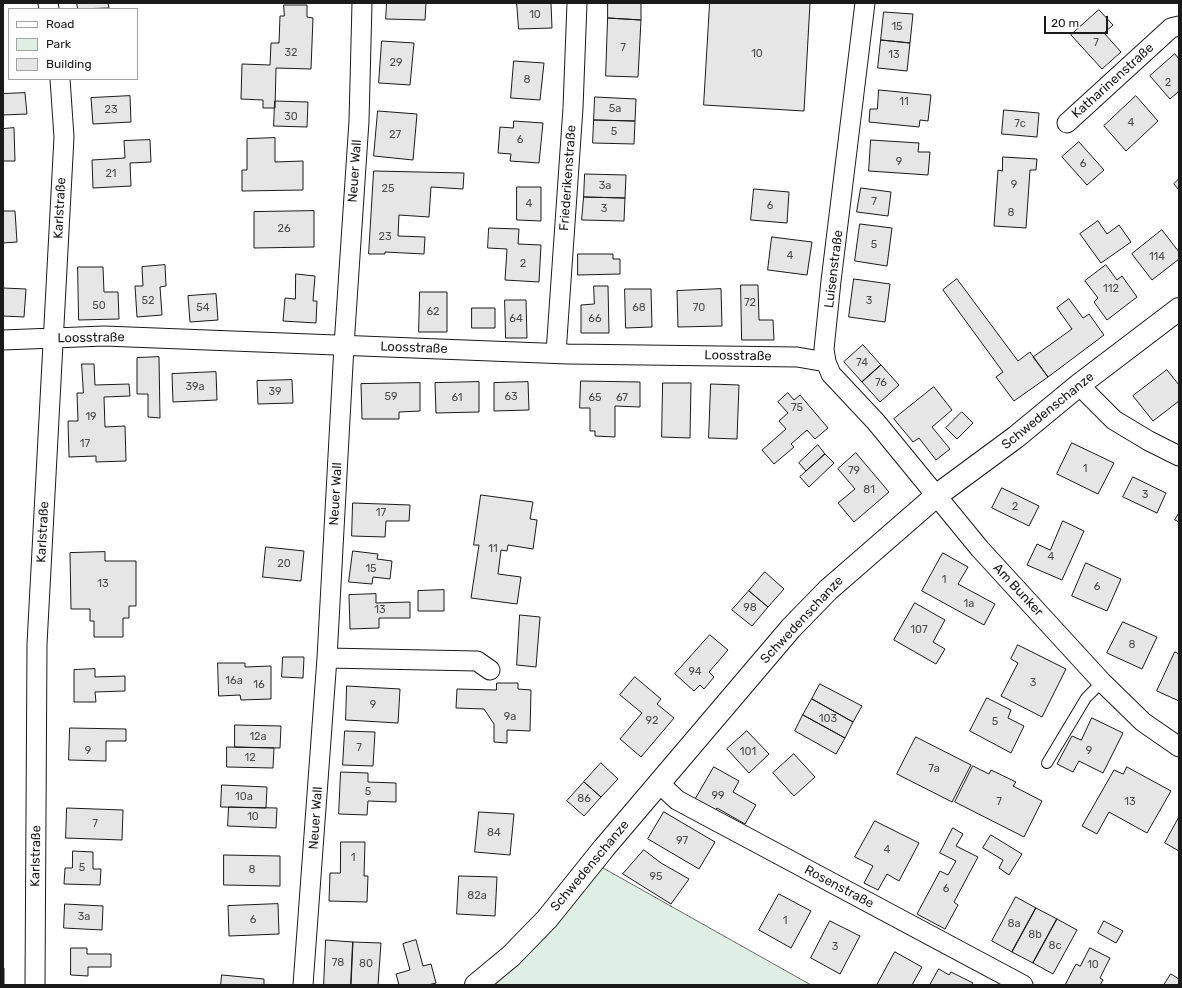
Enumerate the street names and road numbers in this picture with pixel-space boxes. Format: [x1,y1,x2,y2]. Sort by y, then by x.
street label: Katharinenstraße [1069,40,1157,122]
street label: Friederikenstraße [557,125,579,231]
street label: Neuer Wall [345,139,365,203]
street label: Karlstraße [51,177,69,239]
street label: Luisenstraße [821,229,847,309]
street label: Loosstraße [57,330,125,346]
street label: Loosstraße [380,339,448,357]
street label: Loosstraße [704,348,772,364]
street label: Schwedenschanze [999,369,1097,453]
street label: Neuer Wall [327,462,345,526]
street label: Karlstraße [34,501,52,563]
street label: Am Bunker [990,560,1046,620]
street label: Schwedenschanze [757,573,847,667]
street label: Neuer Wall [306,786,326,850]
street label: Schwedenschanze [547,817,633,915]
street label: Karlstraße [28,825,44,887]
street label: Rosenstraße [802,862,876,912]

